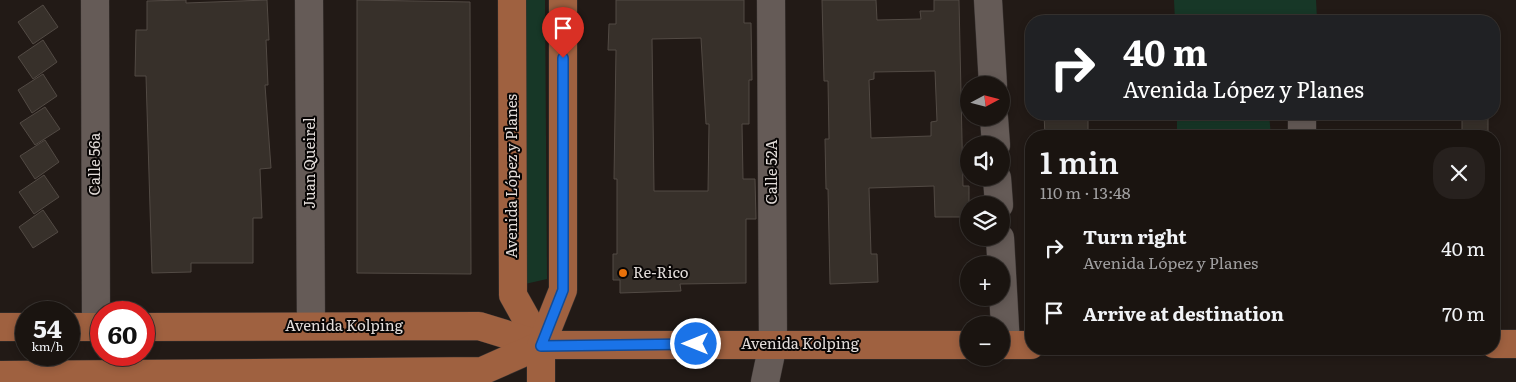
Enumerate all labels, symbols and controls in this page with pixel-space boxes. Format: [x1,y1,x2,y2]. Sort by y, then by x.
pin [542,7,584,58]
icon: arrive [549,14,577,42]
text: 40 m [1123,25,1208,77]
icon: right [1040,35,1105,100]
text: Avenida López y Planes [1123,72,1364,105]
north arrow [960,76,1010,126]
map controls [960,76,1010,366]
street label: Avenida López y Planes [499,94,522,258]
street label: Juan Queirel [297,117,320,209]
street label: Calle 56a [82,132,105,195]
button: sound [960,136,1010,186]
street label: Calle 52A [759,139,782,205]
text: 1 min [1040,139,1119,183]
button: close [1433,147,1485,199]
text: 110 m · 13:48 [1040,180,1131,204]
button: layers [960,196,1010,246]
text: Turn right [1083,222,1187,250]
icon: right [1040,234,1068,262]
text: 40 m [1441,234,1485,262]
text: Avenida López y Planes [1083,250,1258,274]
button: + [960,256,1010,306]
place label: Re-Rico [633,260,689,283]
marker: Re-Rico [617,267,629,279]
icon: arrive [1040,299,1068,327]
text: Arrive at destination [1083,299,1284,327]
text: 70 m [1442,299,1485,327]
speed limit sign: 60 [90,301,155,366]
text: 54 [33,309,62,346]
street label: Avenida Kolping [285,313,404,336]
button: − [960,316,1010,366]
position arrow [669,317,721,369]
street label: Avenida Kolping [741,331,860,354]
text: km/h [32,337,63,355]

